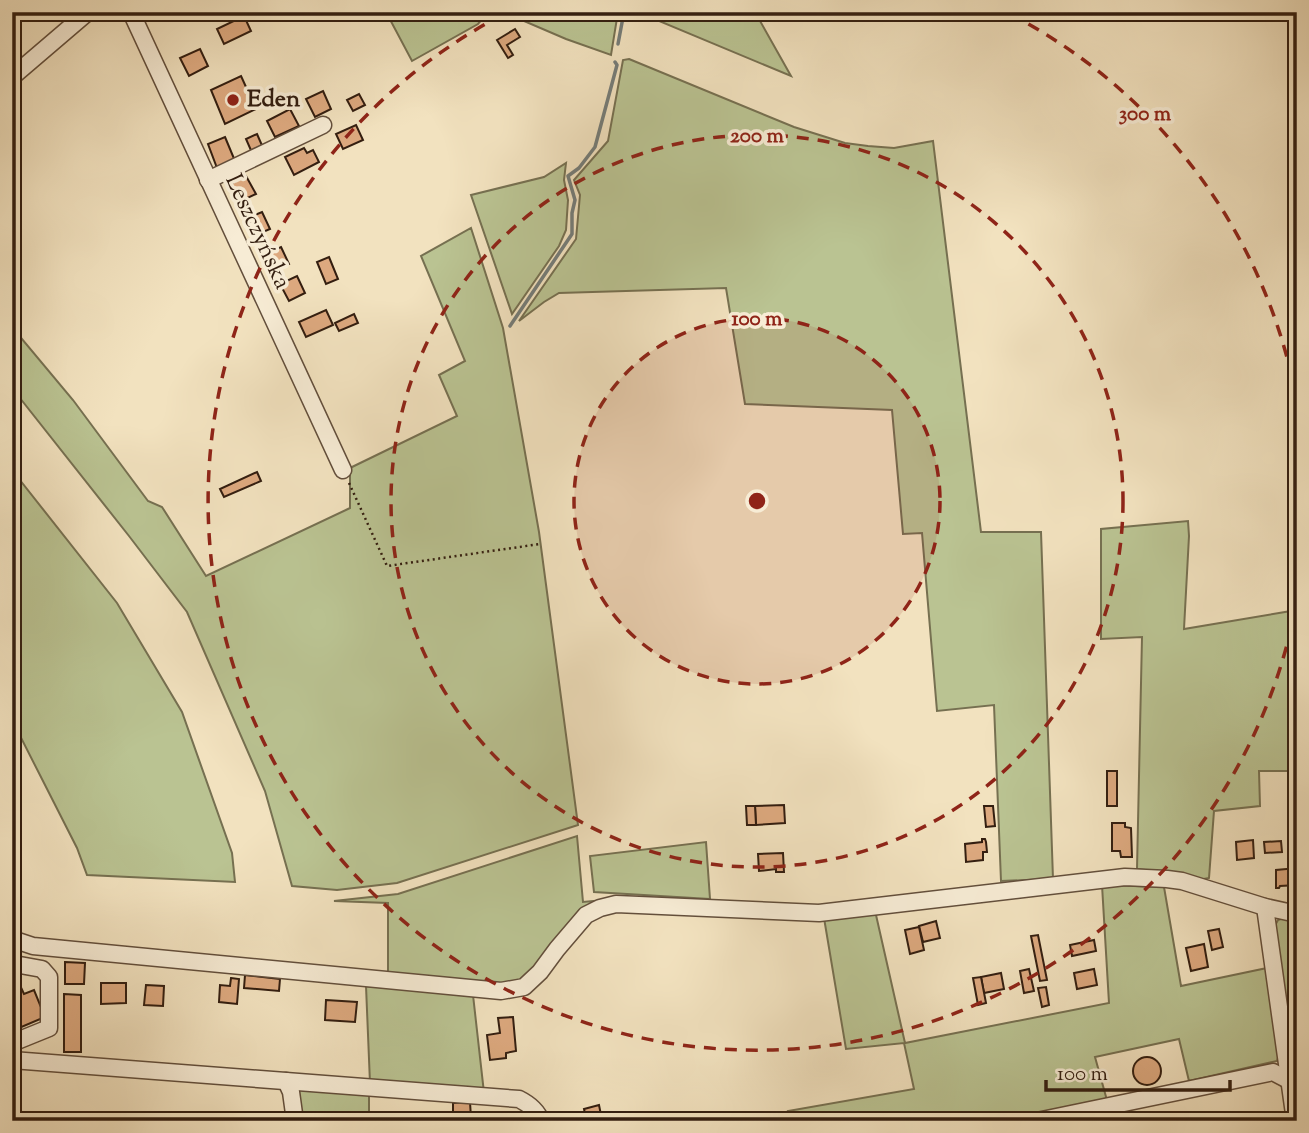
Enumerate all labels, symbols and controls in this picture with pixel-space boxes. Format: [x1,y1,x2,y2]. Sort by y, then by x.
place label: Eden [247,83,301,117]
marker: Eden [225,92,241,108]
text: 300 m [1119,100,1172,130]
text: 200 m [730,122,785,152]
street label: Leszczyńska [215,169,299,295]
text: 100 m [732,305,783,335]
centre of rings [745,489,769,513]
scale bar [1046,1049,1230,1093]
text: 100 m [1057,1060,1108,1090]

